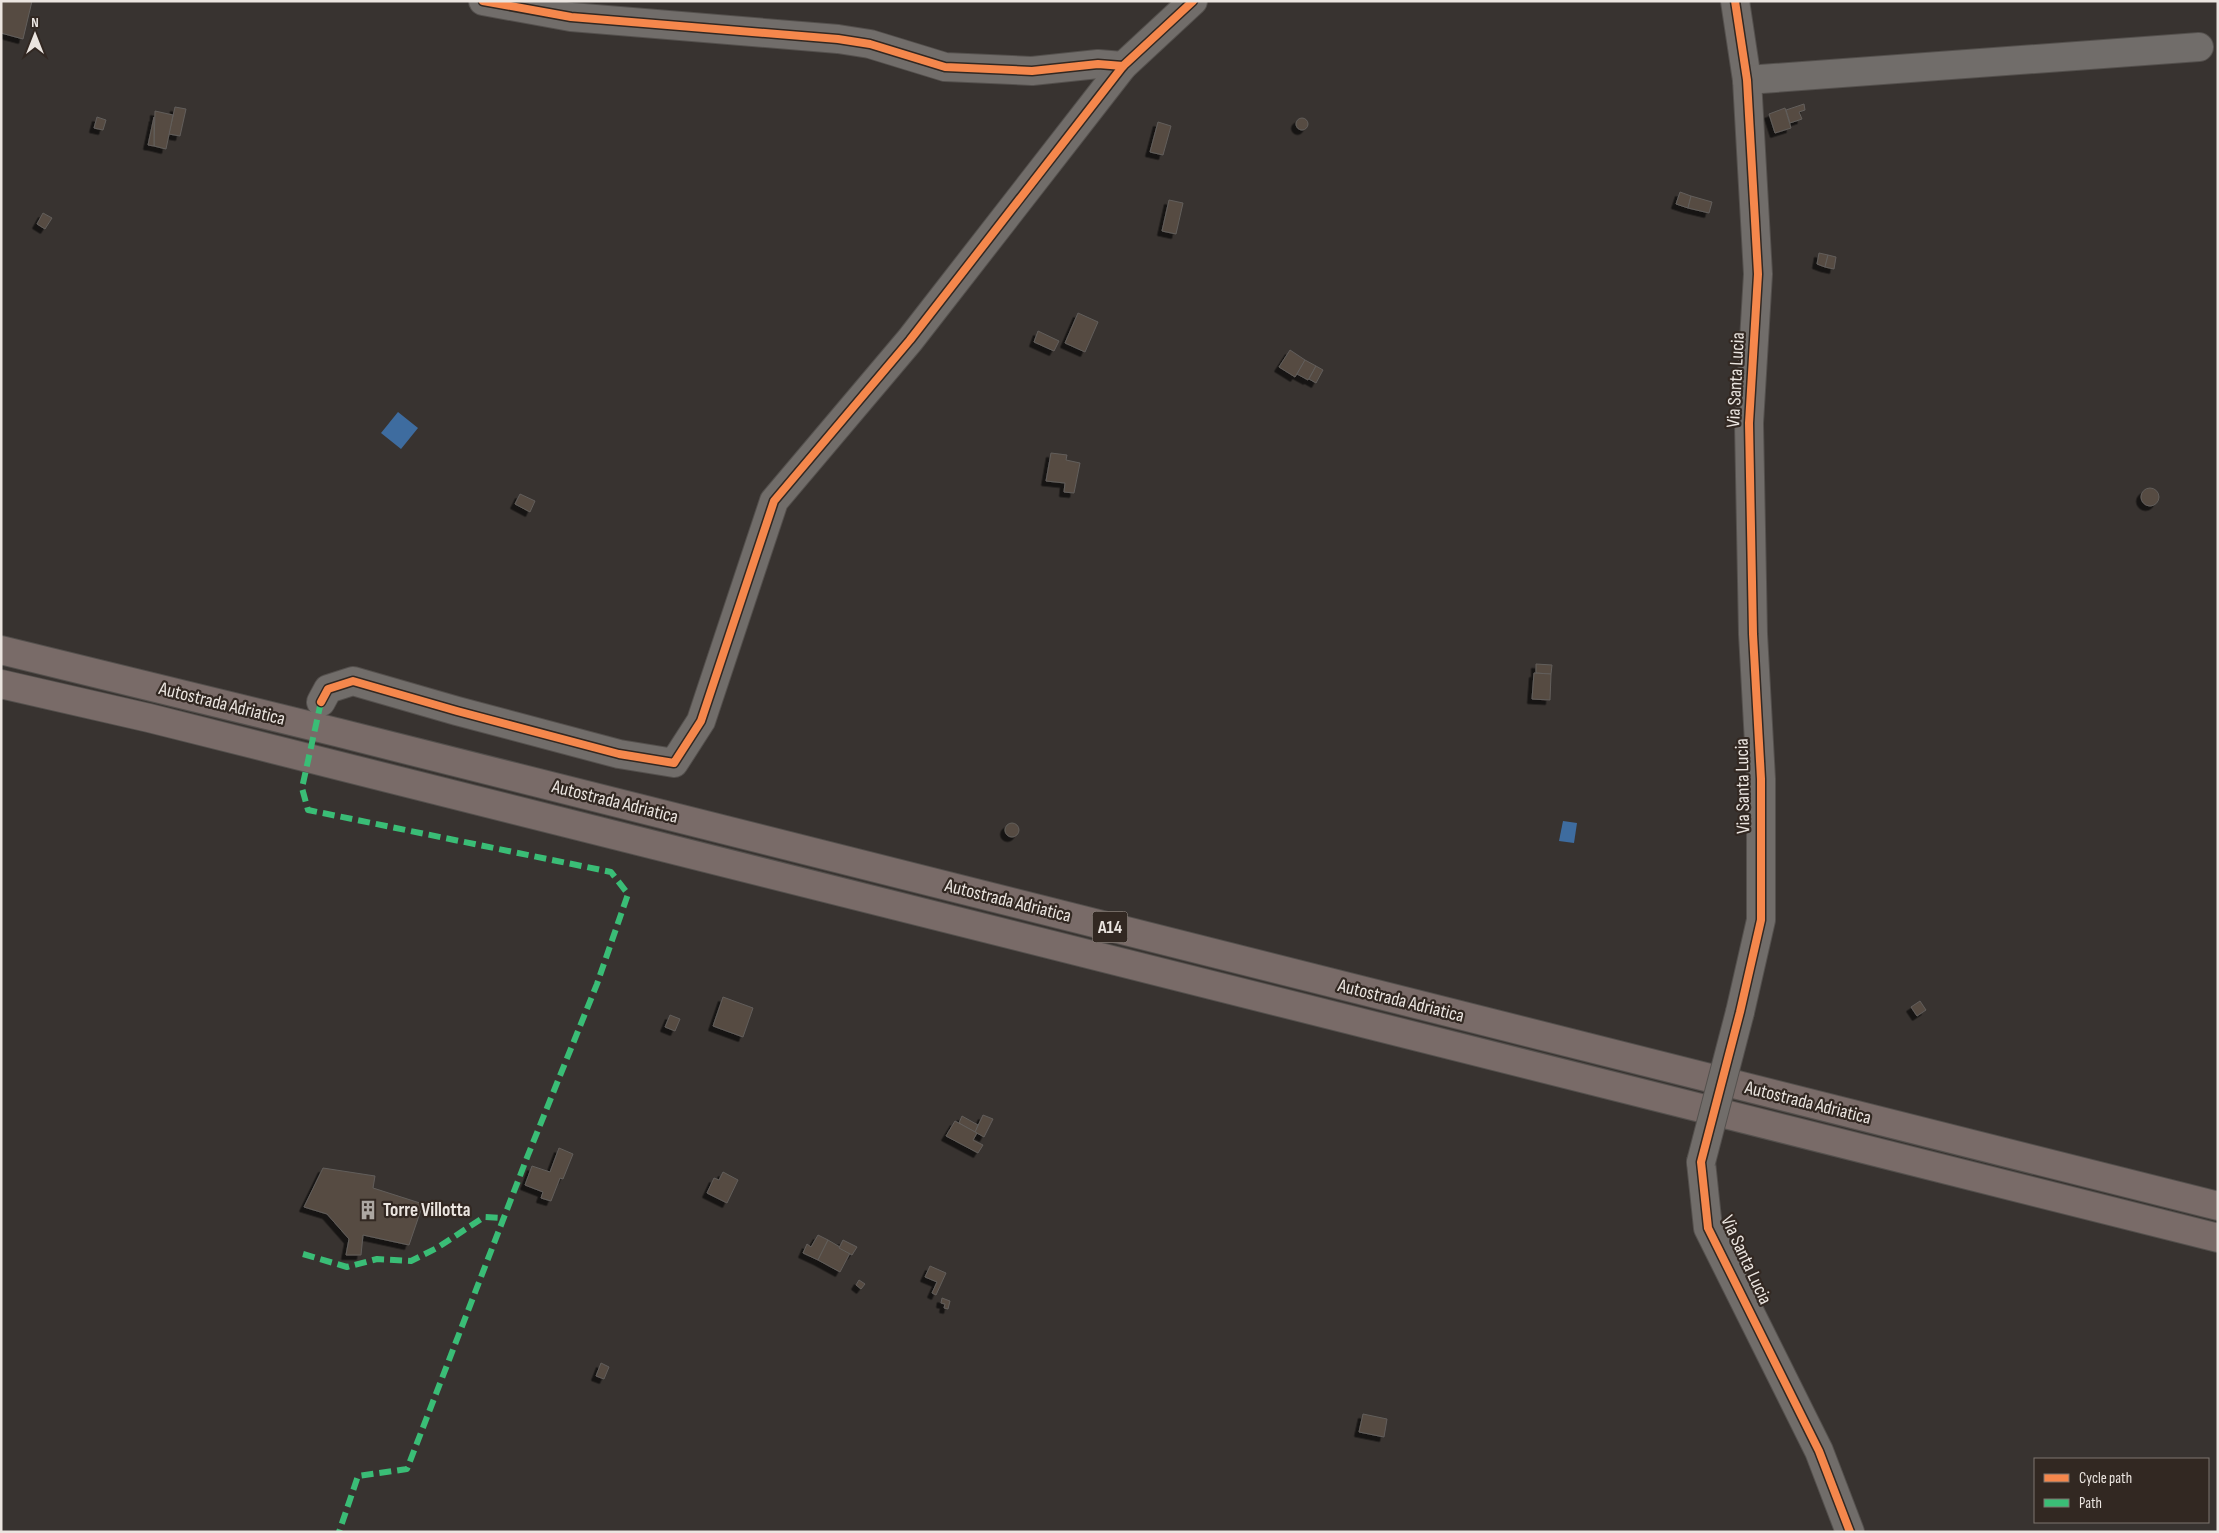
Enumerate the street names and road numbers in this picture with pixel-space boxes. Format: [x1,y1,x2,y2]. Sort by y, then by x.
street label: Via Santa Lucia [1722,332,1750,428]
street label: Autostrada Adriatica [156,677,287,731]
street label: Via Santa Lucia [1731,738,1755,834]
street label: Autostrada Adriatica [549,775,680,829]
street label: Autostrada Adriatica [942,874,1073,928]
road number: A14 [1092,912,1128,942]
street label: Autostrada Adriatica [1335,974,1466,1028]
street label: Autostrada Adriatica [1742,1076,1873,1130]
street label: Via Santa Lucia [1715,1212,1777,1308]

